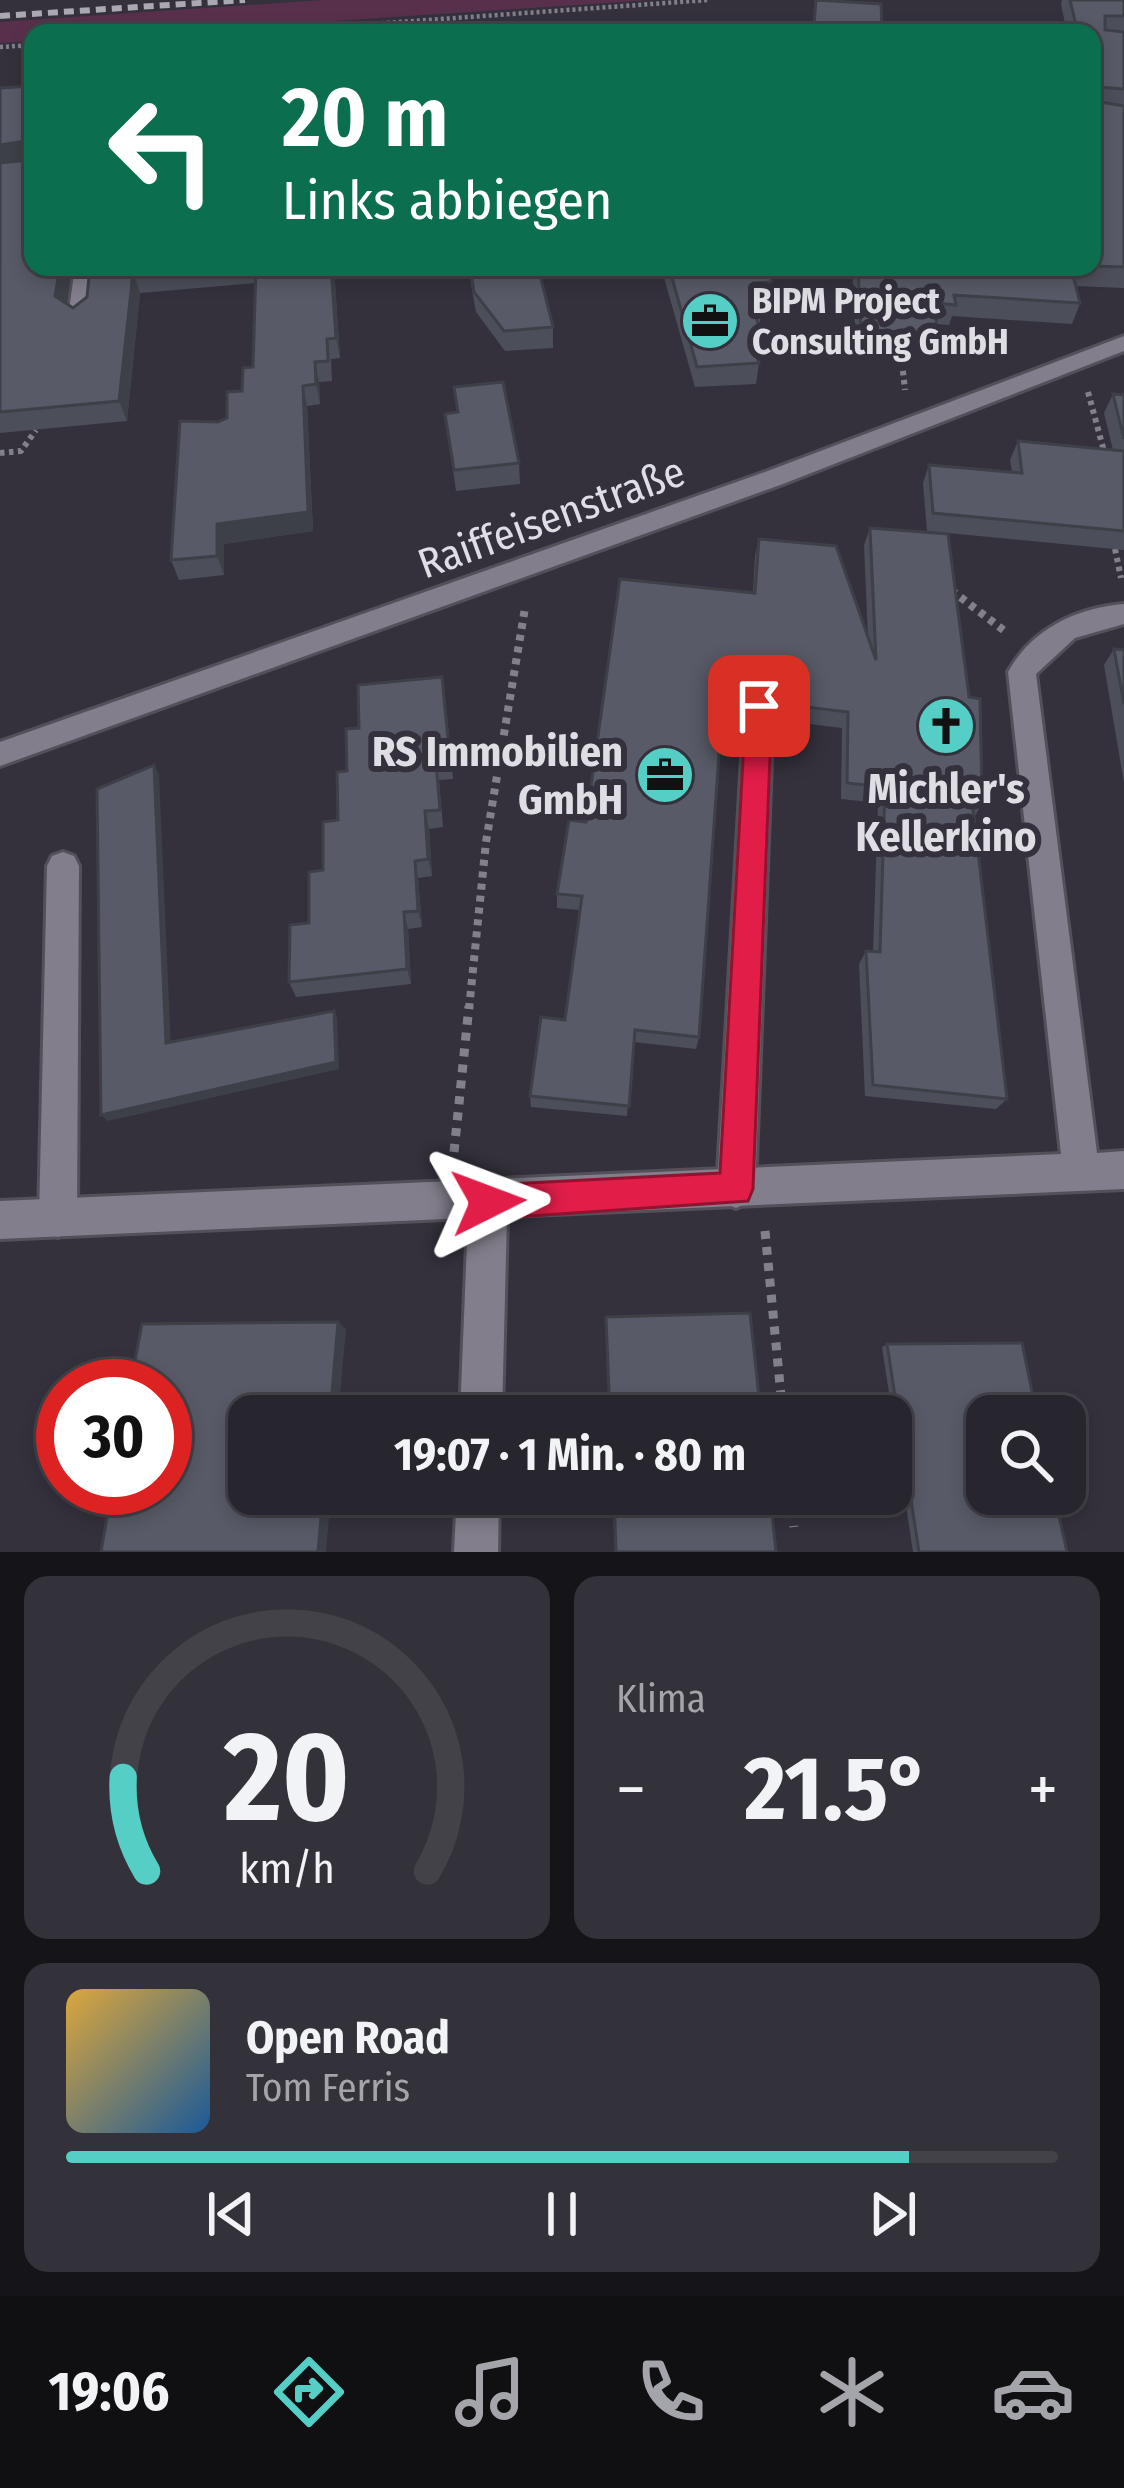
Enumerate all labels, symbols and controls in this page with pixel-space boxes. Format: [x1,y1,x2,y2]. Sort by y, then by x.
text: 20 m [282,67,448,168]
icon: left [84,72,240,228]
text: Links abbiegen [282,169,612,233]
place label: BIPM Project Consulting GmbH [752,279,1009,364]
office icon: BIPM Project Consulting GmbH [679,290,741,352]
street label: Raiffeisenstraße [411,447,691,589]
pin [708,655,810,757]
icon: arrive [726,673,792,739]
church icon: Michler's Kellerkino [915,695,977,757]
place label: RS Immobilien GmbH [372,727,623,825]
office icon: RS Immobilien GmbH [634,744,696,806]
place label: Michler's Kellerkino [855,764,1037,862]
position arrow [425,1139,551,1265]
speed limit sign: 30 [36,1359,192,1515]
map controls [966,1395,1086,1515]
button: search [966,1395,1086,1515]
text: 19:07 · 1 Min. · 80 m [394,1428,746,1482]
text: Klima [616,1676,706,1722]
text: 20 [223,1703,350,1853]
text: 21.5° [744,1735,929,1843]
text: − [616,1750,646,1829]
text: + [1028,1750,1058,1829]
text: km/h [239,1842,335,1893]
text: Open Road [246,2011,450,2065]
text: Tom Ferris [246,2065,410,2111]
icon: previous [198,2181,264,2247]
icon: pause [529,2181,595,2247]
icon: next [860,2181,926,2247]
icon: directions [267,2350,351,2434]
icon: music [448,2350,532,2434]
icon: phone [629,2350,713,2434]
icon: climate [810,2350,894,2434]
icon: car [991,2350,1075,2434]
text: 19:06 [49,2360,169,2424]

